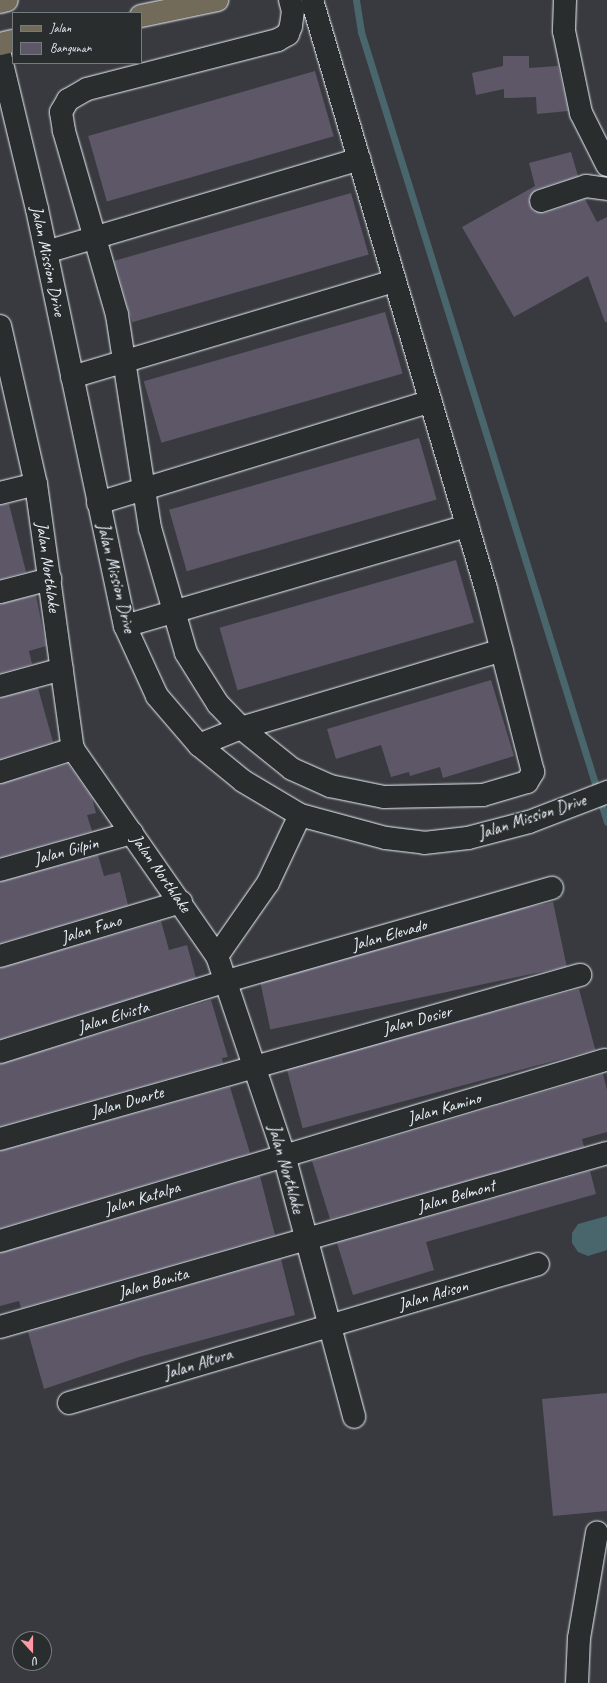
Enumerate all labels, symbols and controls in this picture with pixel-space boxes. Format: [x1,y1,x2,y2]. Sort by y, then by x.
legend [12,12,142,64]
text: Jalan [50,20,71,36]
text: Bangunan [50,40,91,56]
street label: Jalan Mission Drive [26,204,70,318]
street label: Jalan Northlake [32,521,64,613]
street label: Jalan Mission Drive [92,521,140,635]
street label: Jalan Mission Drive [475,790,589,844]
street label: Jalan Northlake [127,830,195,916]
street label: Jalan Gilpin [32,833,100,869]
street label: Jalan Fano [58,910,124,948]
street label: Jalan Elevado [349,915,429,955]
street label: Jalan Elvista [75,997,151,1037]
street label: Jalan Dosier [380,1001,454,1039]
street label: Jalan Duarte [89,1082,165,1122]
street label: Jalan Kamino [405,1088,483,1128]
street label: Jalan Northlake [264,1122,308,1216]
street label: Jalan Belmont [414,1175,498,1217]
street label: Jalan Katalpa [102,1177,182,1219]
street label: Jalan Bonita [115,1263,191,1303]
street label: Jalan Adison [396,1275,470,1315]
street label: Jalan Altura [161,1344,235,1384]
north arrow [12,1631,52,1671]
text: U [31,1654,41,1669]

